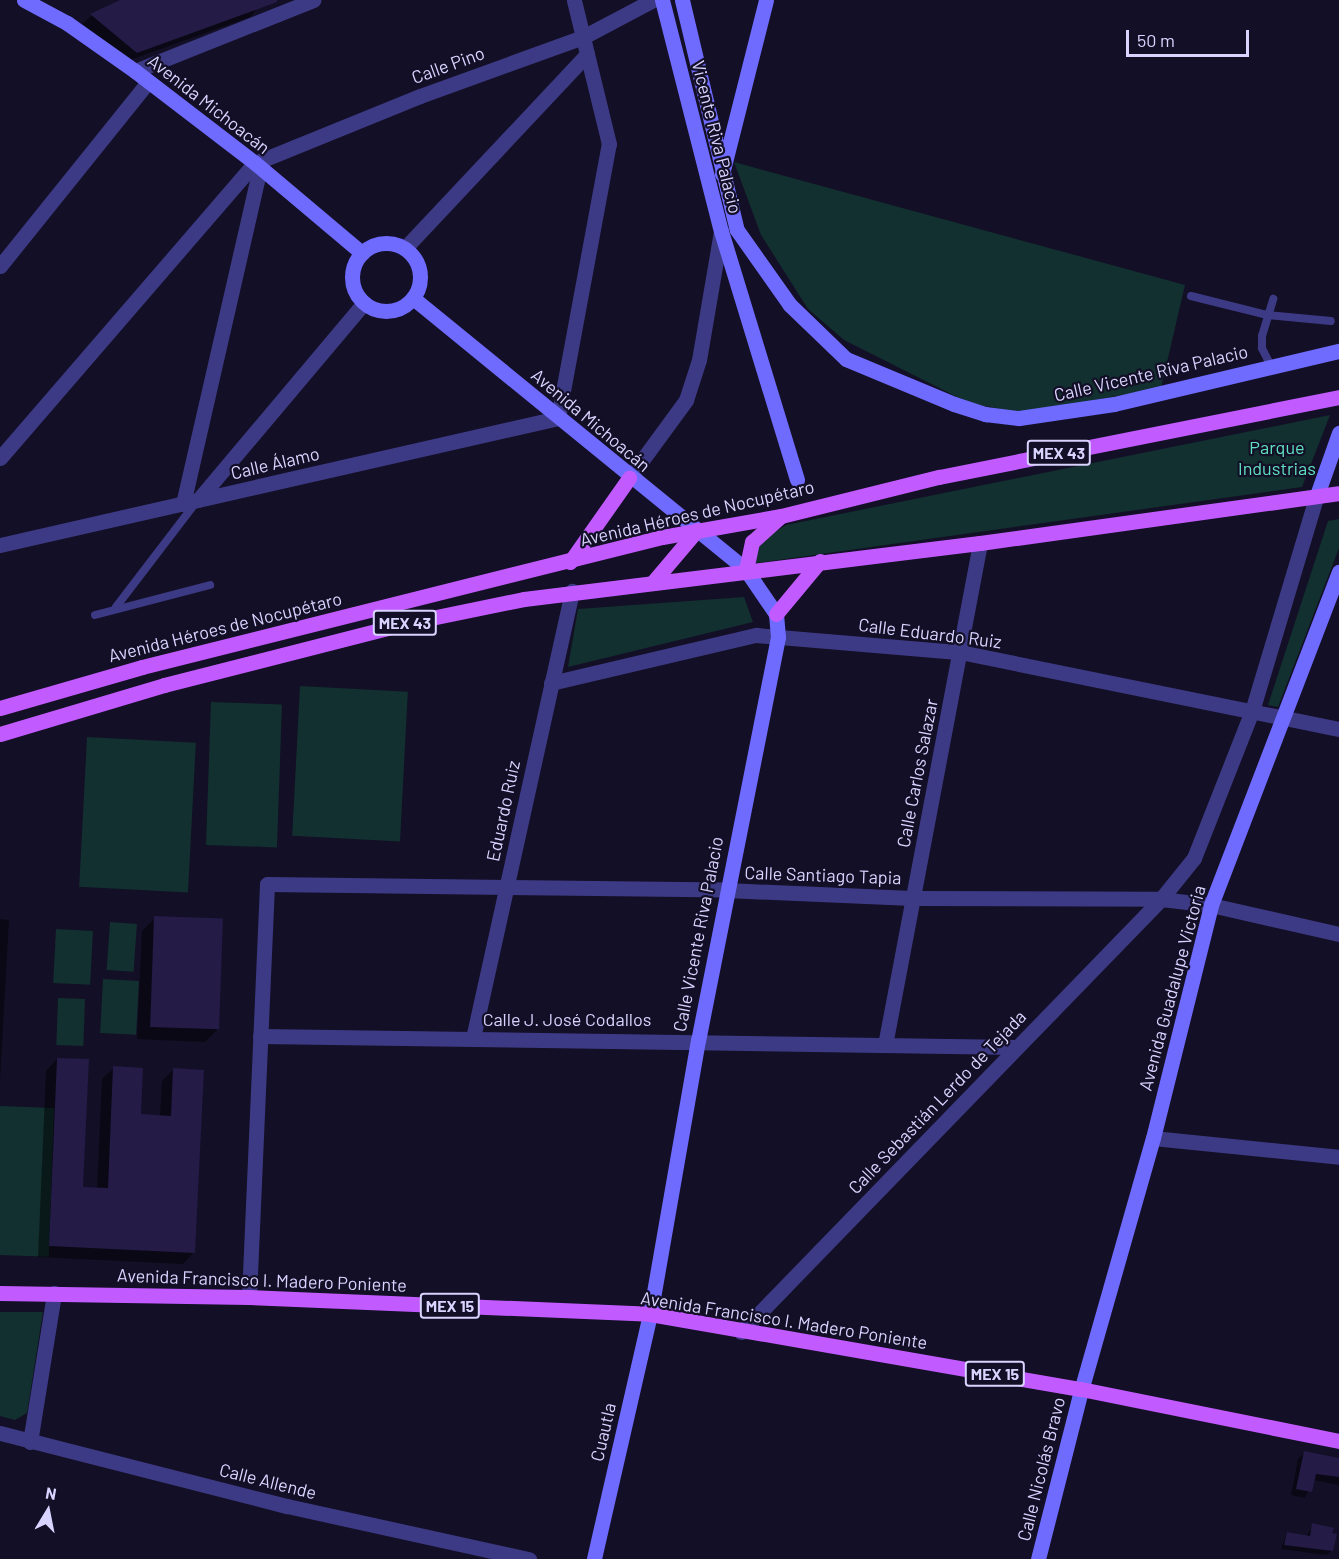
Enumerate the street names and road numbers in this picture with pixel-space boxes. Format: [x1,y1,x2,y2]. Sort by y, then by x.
street label: Calle Pino [409,42,487,88]
street label: Avenida Michoacán [144,50,274,158]
street label: Vicente Riva Palacio [688,58,746,216]
street label: Calle Vicente Riva Palacio [1052,340,1250,406]
street label: Avenida Michoacán [527,364,655,476]
road number: MEX 43 [1026,440,1092,466]
street label: Calle Álamo [229,442,321,484]
street label: Avenida Héroes de Nocupétaro [578,476,816,550]
street label: Avenida Héroes de Nocupétaro [106,588,344,666]
road number: MEX 43 [372,610,438,636]
street label: Calle Eduardo Ruiz [857,614,1003,652]
street label: Calle Carlos Salazar [892,697,942,849]
street label: Eduardo Ruiz [482,759,524,863]
street label: Calle Vicente Riva Palacio [668,835,728,1033]
street label: Calle Santiago Tapia [744,861,902,889]
street label: Avenida Guadalupe Victoria [1134,883,1210,1093]
street label: Calle Sebastián Lerdo de Tejada [844,1006,1030,1198]
street label: Calle J. José Codallos [483,1008,651,1030]
street label: Avenida Francisco I. Madero Poniente [117,1264,407,1296]
street label: Avenida Francisco I. Madero Poniente [639,1287,929,1353]
road number: MEX 15 [418,1293,482,1319]
road number: MEX 15 [964,1361,1026,1387]
street label: Calle Nicolás Bravo [1013,1395,1069,1543]
street label: Cuautla [586,1401,620,1463]
street label: Calle Allende [217,1459,319,1503]

